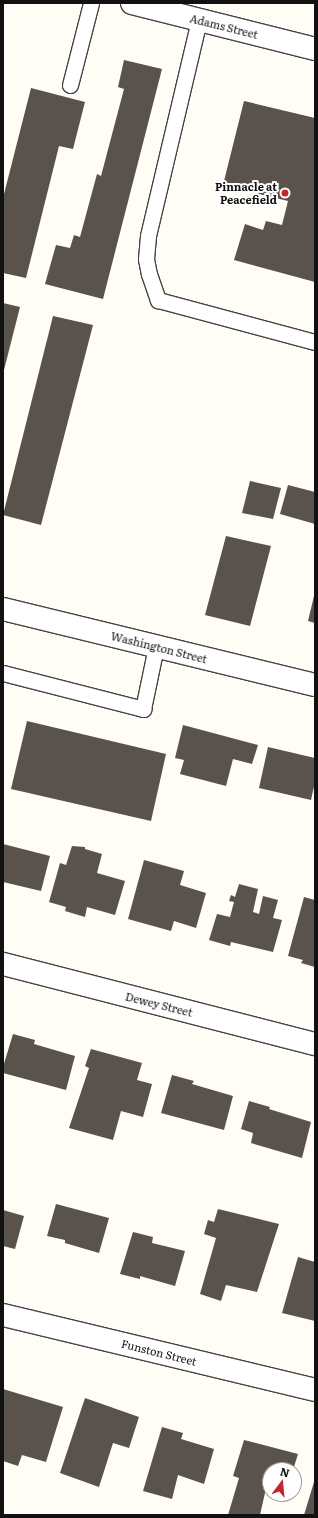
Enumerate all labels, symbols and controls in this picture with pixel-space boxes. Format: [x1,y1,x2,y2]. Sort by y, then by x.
street label: Adams Street [189,11,259,41]
place label: Pinnacle at Peacefield [215,180,277,206]
marker: Pinnacle at Peacefield [280,188,290,198]
street label: Washington Street [110,629,208,665]
street label: Dewey Street [124,989,194,1019]
street label: Funston Street [120,1336,198,1368]
north arrow [262,1462,302,1502]
text: N [278,1462,292,1480]

